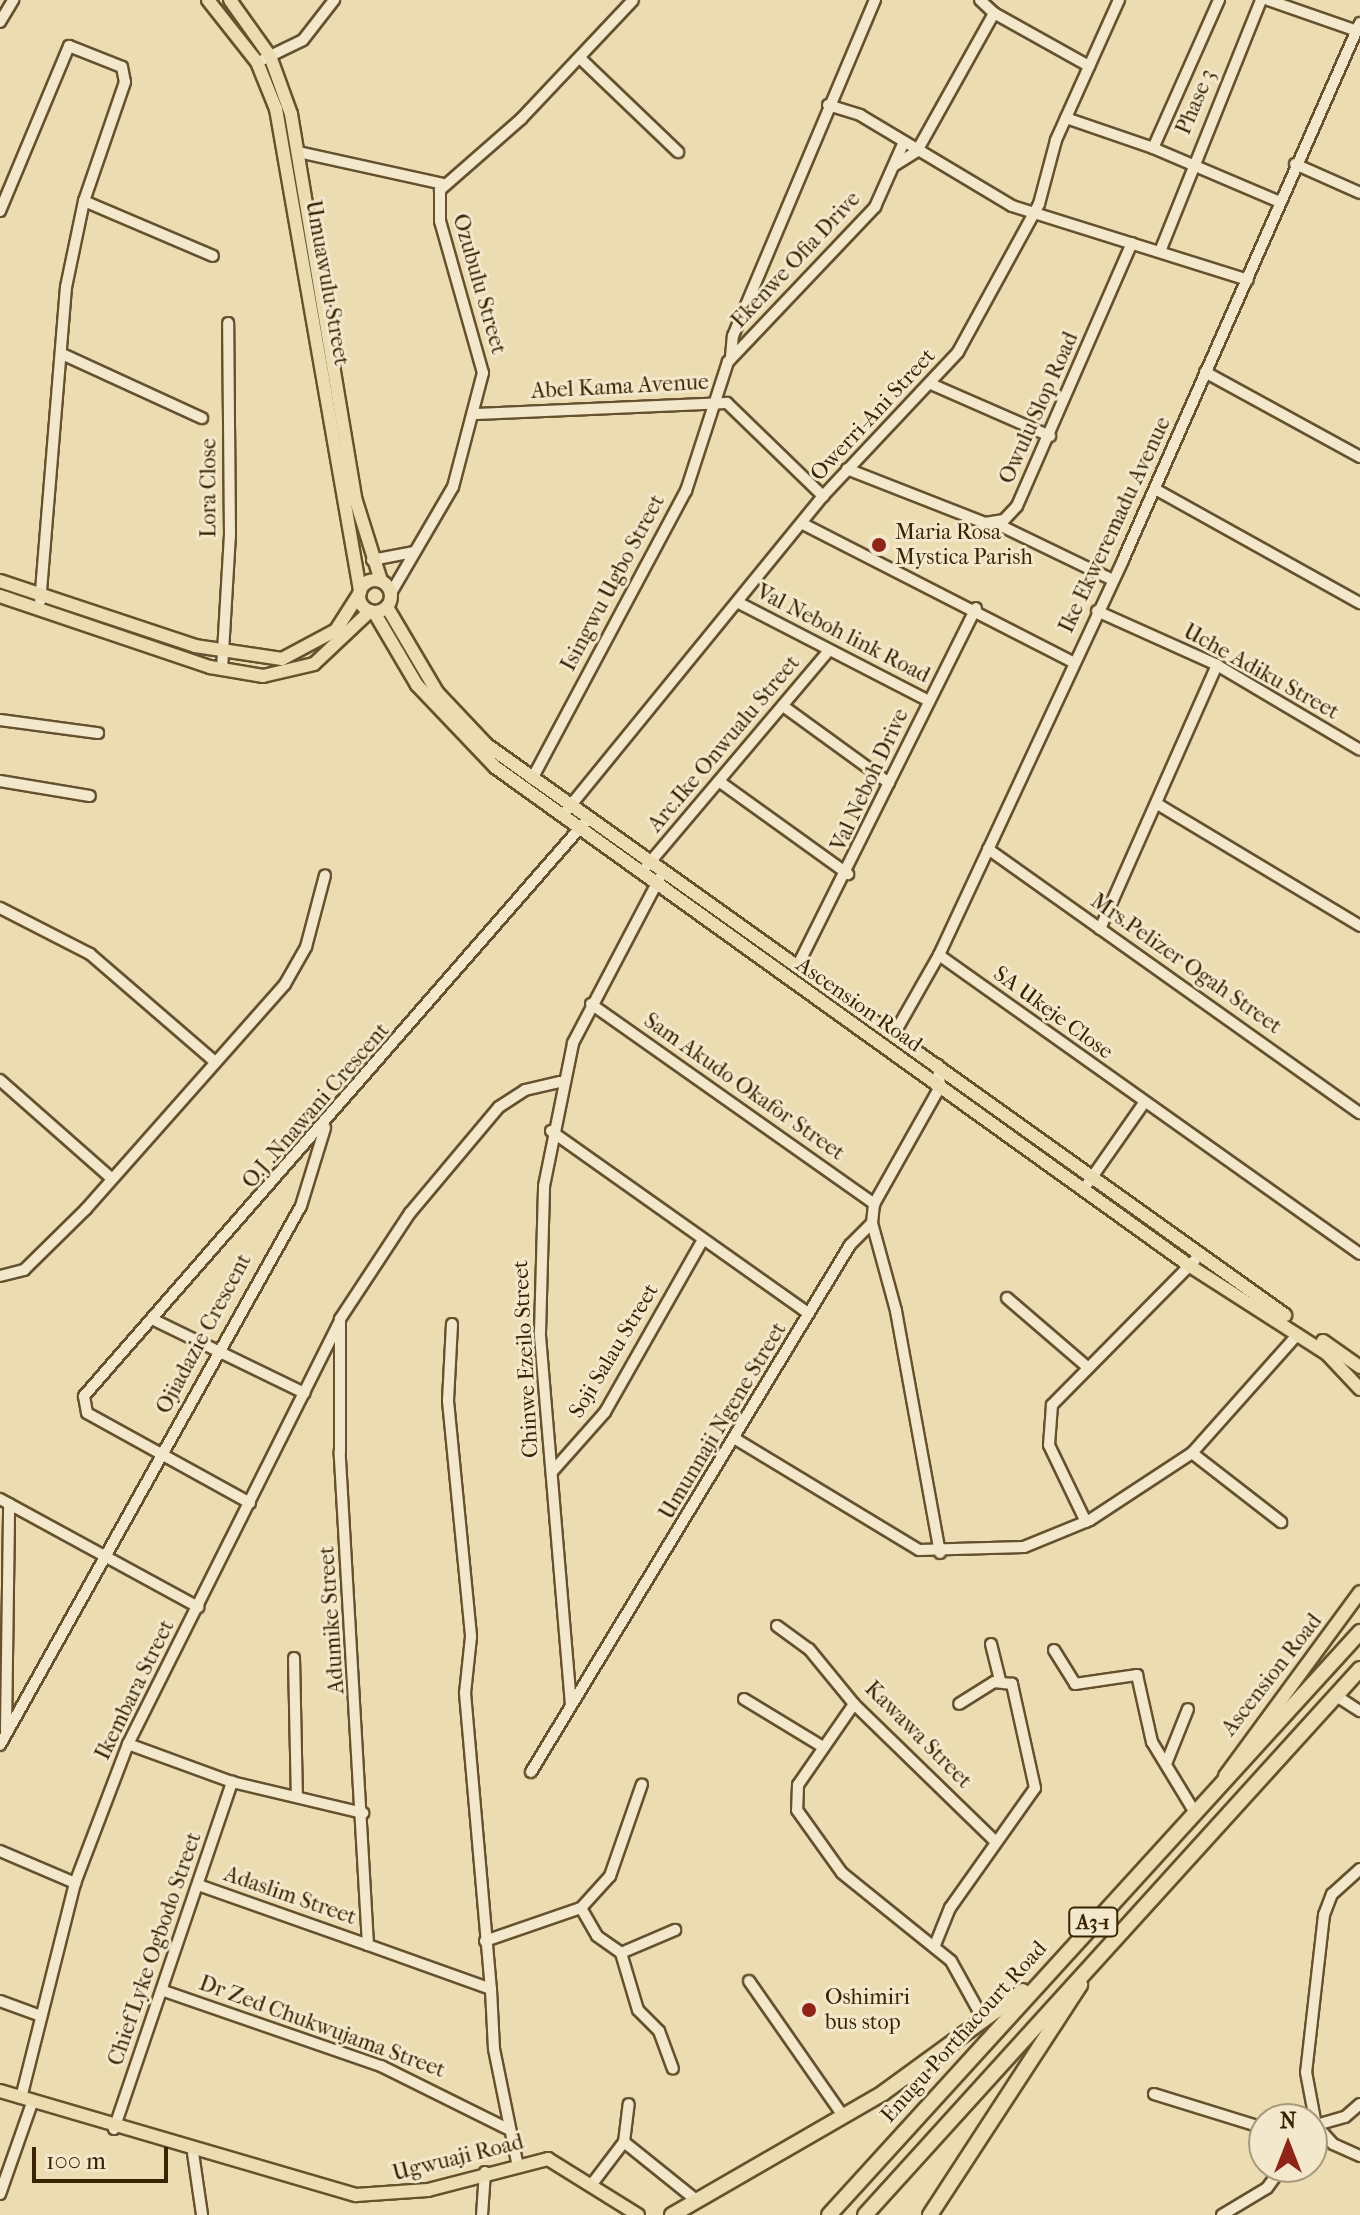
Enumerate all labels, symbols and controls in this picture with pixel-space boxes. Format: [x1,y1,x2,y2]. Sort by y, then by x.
street label: Phase 3 [1170,65,1222,139]
street label: Ekenwe Ofia Drive [726,186,866,334]
street label: Umuawulu Street [299,198,355,368]
street label: Ozubulu Street [446,211,512,357]
street label: Owulu Slop Road [994,328,1084,488]
street label: Owerri-Ani Street [805,343,941,487]
street label: Abel Kama Avenue [530,369,710,405]
street label: Ike Ekweremadu Avenue [1053,413,1177,637]
street label: Lora Close [196,438,222,538]
street label: Isingwu Ugbo Street [555,490,671,676]
place label: Maria Rosa Mystica Parish [895,519,1033,570]
marker: Maria Rosa Mystica Parish [870,536,888,554]
street label: Val Neboh link Road [752,579,934,689]
street label: Uche Adiku Street [1179,618,1343,726]
street label: Arc.Ike Onwualu Street [642,650,806,838]
street label: Val Neboh Drive [825,704,915,856]
street label: Mrs.Pelizer Ogah Street [1085,888,1287,1040]
street label: Ascension Road [791,952,927,1058]
street label: SA Ukeje Close [988,961,1118,1065]
street label: Sam Akudo Okafor Street [638,1008,850,1166]
street label: O.J .Nnawani Crescent [237,1018,395,1194]
street label: Ojiadazie Crescent [151,1249,257,1419]
street label: Chinwe Ezeilo Street [508,1259,544,1459]
street label: Soji Salau Street [563,1279,665,1423]
street label: Umunnaji Ngene Street [654,1318,792,1524]
street label: Adumike Street [314,1545,350,1695]
street label: Ascension Road [1216,1609,1328,1741]
street label: Ikembara Street [90,1616,180,1764]
street label: Kawawa Street [859,1676,977,1794]
street label: Chief Lyke Ogbodo Street [103,1829,207,2069]
street label: Adaslim Street [220,1861,360,1931]
road number: A3-1 [1067,1906,1119,1938]
street label: Enugu Porthacourt Road [875,1936,1053,2128]
street label: Dr Zed Chukwujama Street [195,1970,449,2084]
place label: Oshimiri bus stop [825,1984,910,2036]
marker: Oshimiri bus stop [800,2001,818,2019]
north arrow [1248,2103,1328,2183]
text: N [1280,2108,1296,2134]
street label: Ugwuaji Road [390,2129,526,2187]
scale bar [36,2131,172,2181]
text: 100 m [46,2147,106,2175]

